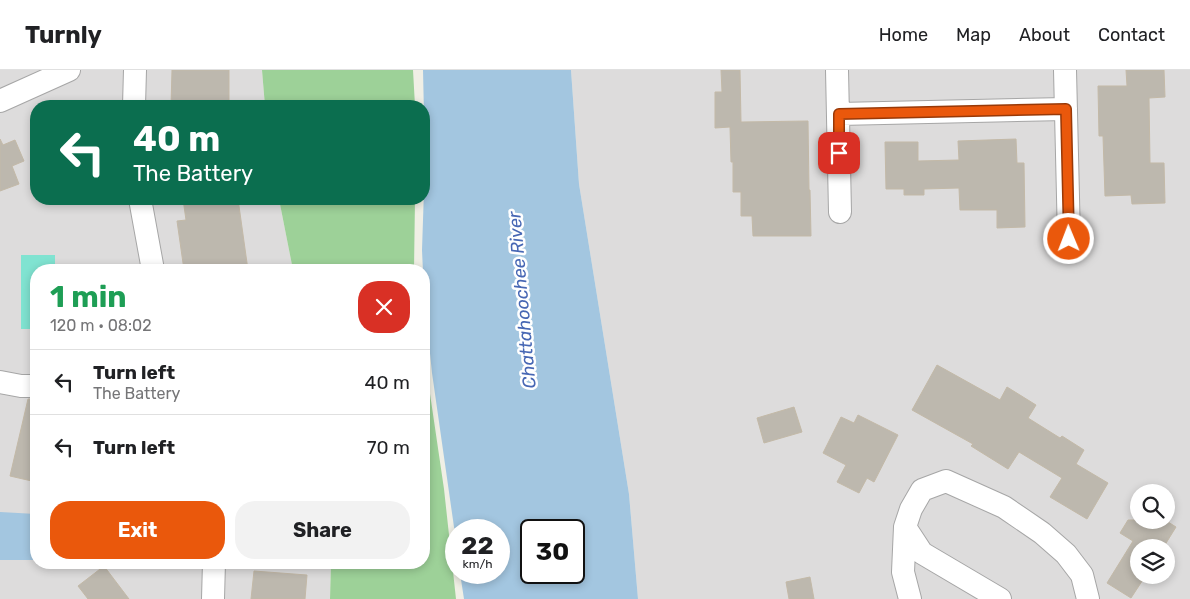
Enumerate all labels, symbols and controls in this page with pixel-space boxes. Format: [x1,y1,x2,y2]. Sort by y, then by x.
text: Turnly [25,21,102,49]
text: Home [879,24,928,46]
text: Map [956,24,991,46]
text: About [1019,24,1070,46]
text: Contact [1098,24,1165,46]
text: 40 m [133,118,220,160]
icon: left [50,120,115,185]
pin [818,132,860,174]
icon: arrive [825,139,853,167]
text: The Battery [133,160,253,187]
water label: Chattahoochee River [503,209,541,389]
position arrow [1042,212,1094,264]
text: 1 min [50,279,127,315]
button: close [358,281,410,333]
text: 120 m · 08:02 [50,316,152,335]
text: Turn left [93,361,175,384]
icon: left [50,368,78,396]
text: 40 m [365,371,410,394]
text: The Battery [93,384,180,403]
icon: left [50,433,78,461]
text: Turn left [93,436,175,459]
text: 70 m [367,436,410,459]
map controls [1130,484,1175,584]
button: search [1130,484,1175,529]
button: Exit [50,501,225,559]
button: Share [235,501,410,559]
speed limit sign: 30 [520,519,585,584]
text: 22 [461,531,494,560]
button: layers [1130,539,1175,584]
text: km/h [463,557,492,571]

